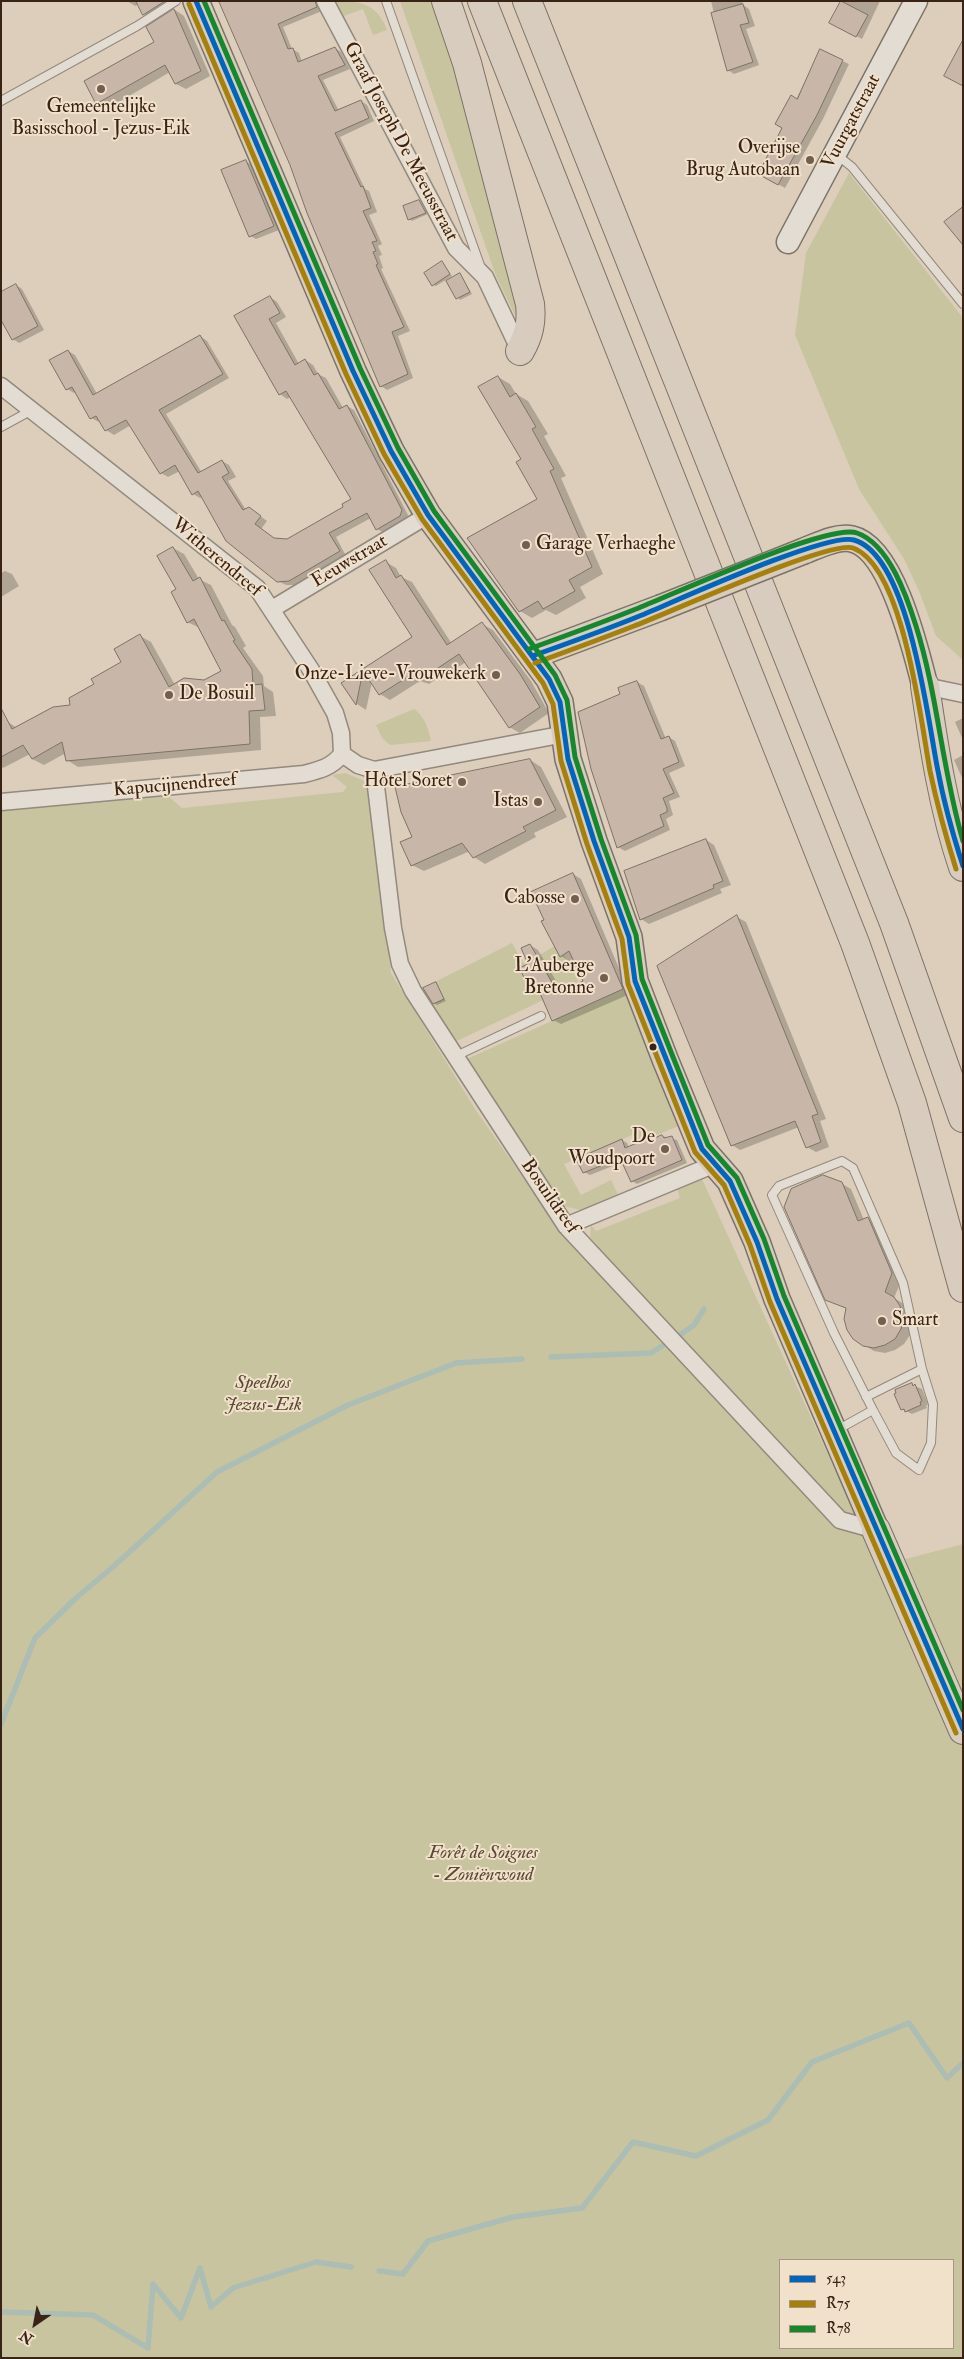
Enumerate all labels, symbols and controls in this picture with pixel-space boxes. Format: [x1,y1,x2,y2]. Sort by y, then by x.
street label: Graaf Joseph De Meeusstraat [338,38,462,246]
street label: Vuurgatstraat [818,71,886,173]
marker: Gemeentelijke Basisschool - Jezus-Eik [95,83,107,95]
place label: Gemeentelijke Basisschool - Jezus-Eik [12,97,190,141]
place label: Overijse Brug Autobaan [686,138,800,182]
marker: Overijse Brug Autobaan [804,154,816,166]
street label: Witherendreef [166,513,266,603]
street label: Eeuwstraat [308,530,392,594]
place label: Garage Verhaeghe [536,534,676,556]
marker: Garage Verhaeghe [520,539,532,551]
place label: Onze-Lieve-Vrouwekerk [295,664,486,686]
marker: Onze-Lieve-Vrouwekerk [490,669,502,681]
place label: De Bosuil [179,684,254,706]
marker: De Bosuil [163,689,175,701]
street label: Kapucijnendreef [113,769,237,803]
place label: Hôtel Soret [364,771,452,793]
marker: Hôtel Soret [456,776,468,788]
place label: Istas [493,791,528,813]
marker: Istas [532,796,544,808]
place label: Cabosse [504,888,565,910]
marker: Cabosse [569,893,581,905]
place label: L'Auberge Bretonne [514,956,594,1000]
marker: L'Auberge Bretonne [598,972,610,984]
unlabelled marker [648,1042,658,1052]
place label: De Woudpoort [568,1127,655,1171]
marker: De Woudpoort [659,1143,671,1155]
street label: Bosuildreef [515,1155,583,1239]
place label: Smart [892,1310,938,1332]
marker: Smart [876,1315,888,1327]
park label: Speelbos Jezus-Eik [224,1373,302,1417]
park label: Forêt de Soignes - Zoniënwoud [428,1843,538,1887]
legend [779,2259,954,2349]
text: 543 [826,2269,846,2288]
text: R75 [826,2294,850,2313]
north arrow [10,2299,60,2349]
text: R78 [826,2319,851,2338]
text: N [17,2326,36,2348]

